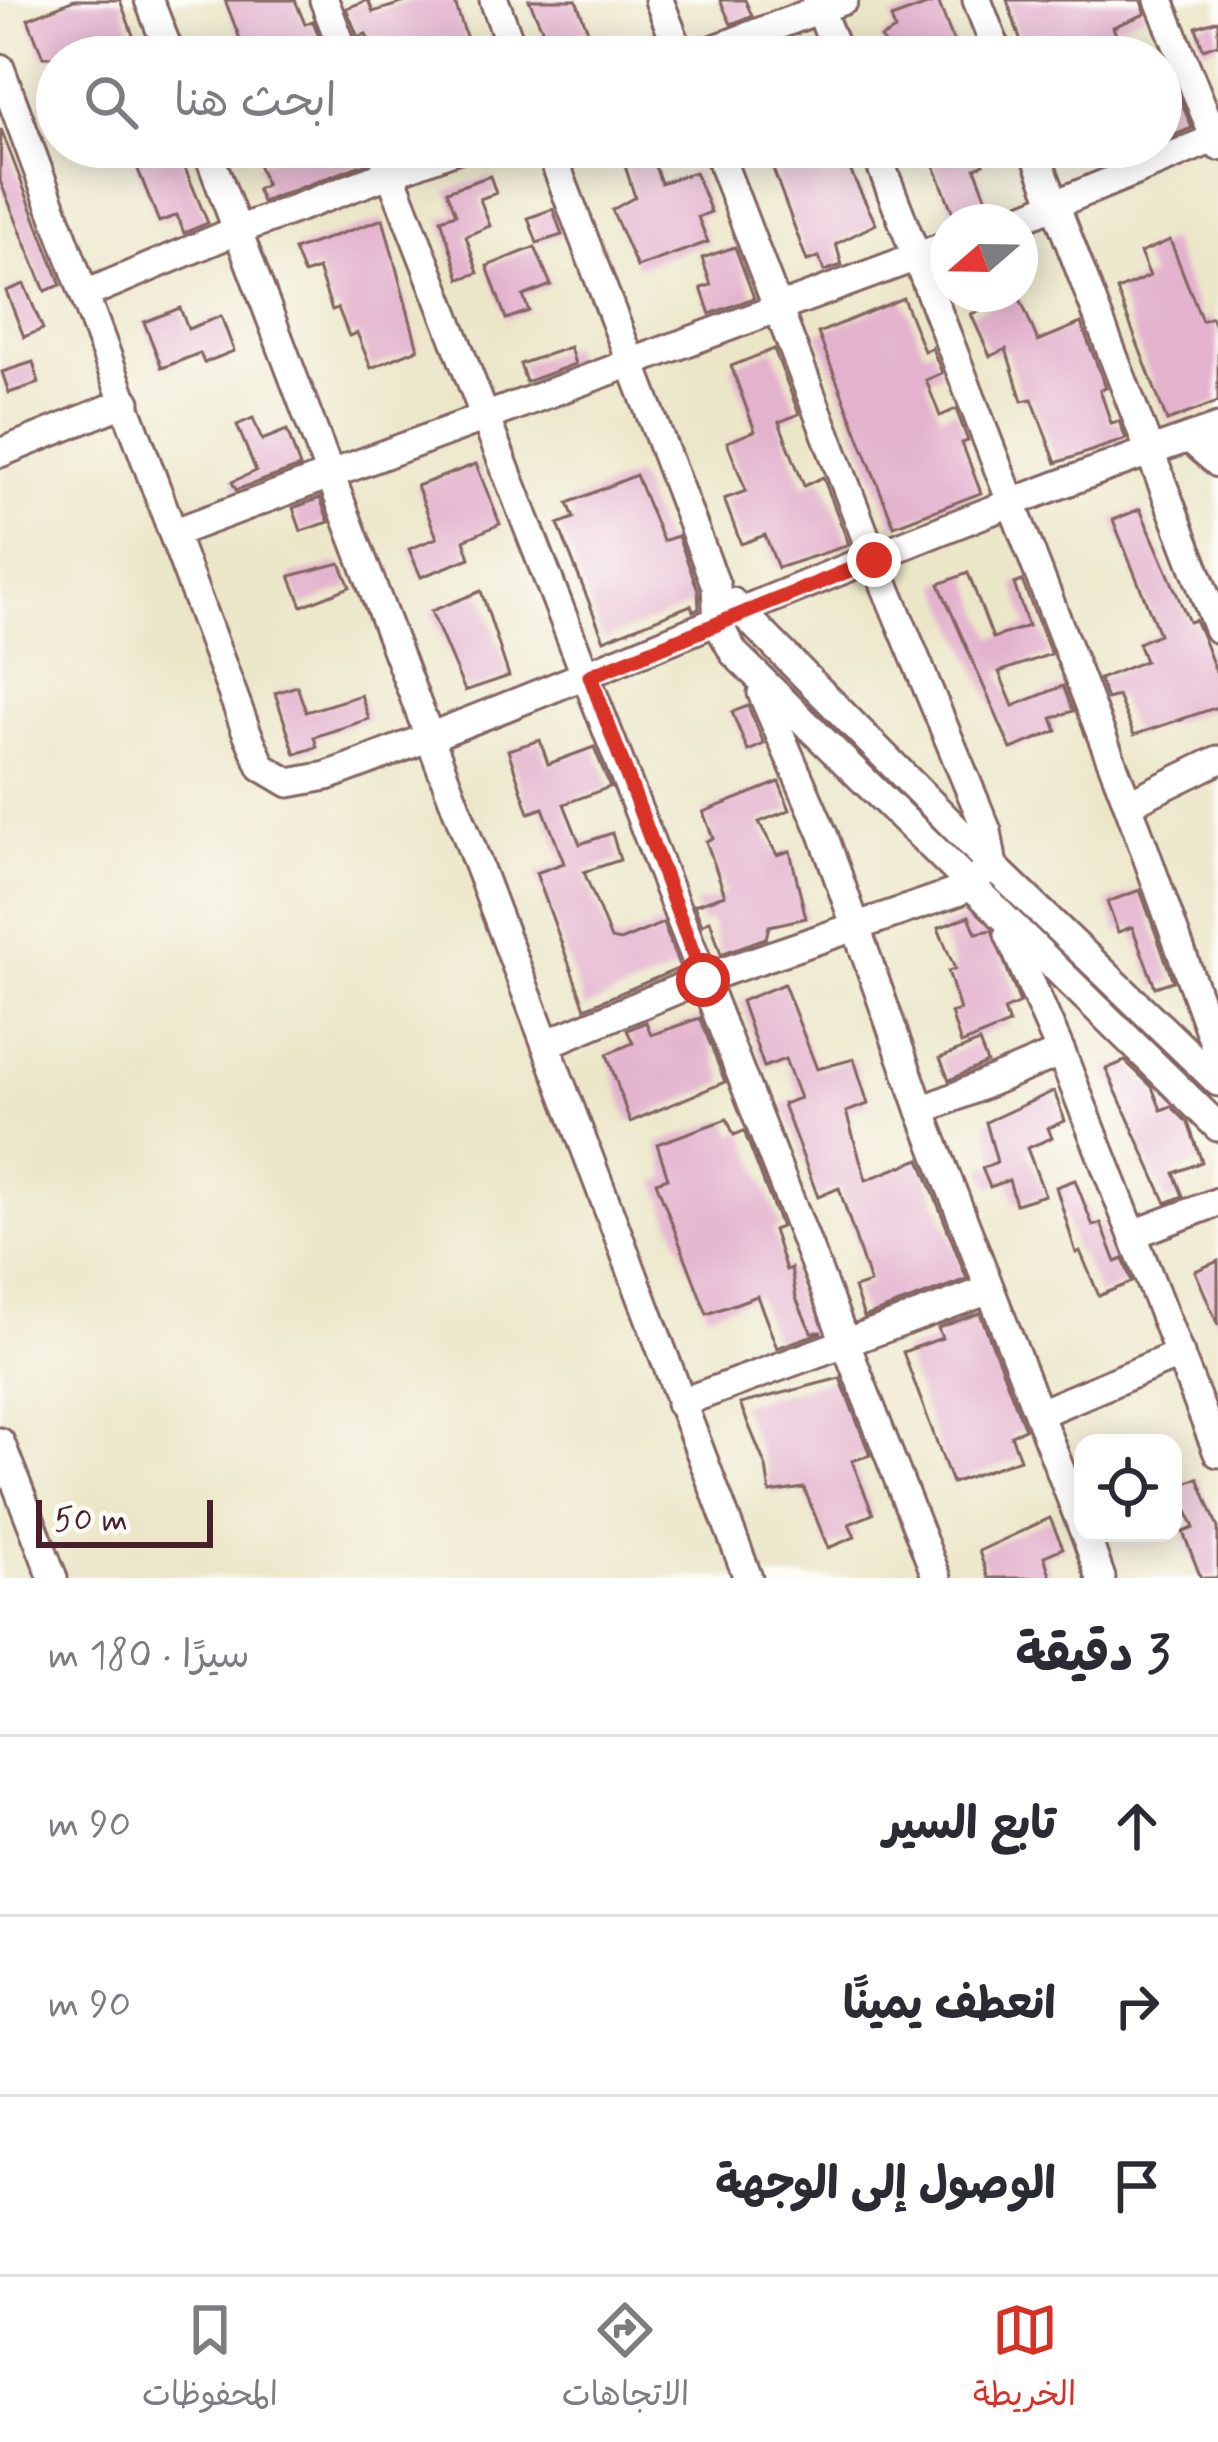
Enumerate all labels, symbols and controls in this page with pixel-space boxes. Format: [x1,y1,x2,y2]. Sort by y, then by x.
search box [36,36,1182,168]
icon: search [78,69,144,135]
text: ابحث هنا [174,73,337,132]
north arrow [930,204,1038,312]
route end [847,533,901,587]
route start [676,953,730,1007]
map controls [1074,1434,1182,1542]
button: locate [1074,1434,1182,1542]
scale bar [36,1494,213,1547]
text: 50 m [54,1499,128,1543]
text: 3 دقيقة [1016,1623,1170,1689]
text: سيرًا · 180 m [48,1631,250,1682]
icon: ahead [1104,1793,1170,1859]
text: تابع السير [883,1796,1056,1855]
text: 90 m [48,1800,131,1851]
icon: right [1104,1973,1170,2039]
text: انعطف يمينًا [843,1976,1056,2035]
text: 90 m [48,1980,131,2031]
icon: arrive [1104,2153,1170,2219]
text: الوصول إلى الوجهة [715,2156,1056,2215]
tab: المحفوظات [142,2297,278,2423]
tab: الاتجاهات [562,2297,689,2423]
tab: الخريطة [973,2297,1076,2423]

